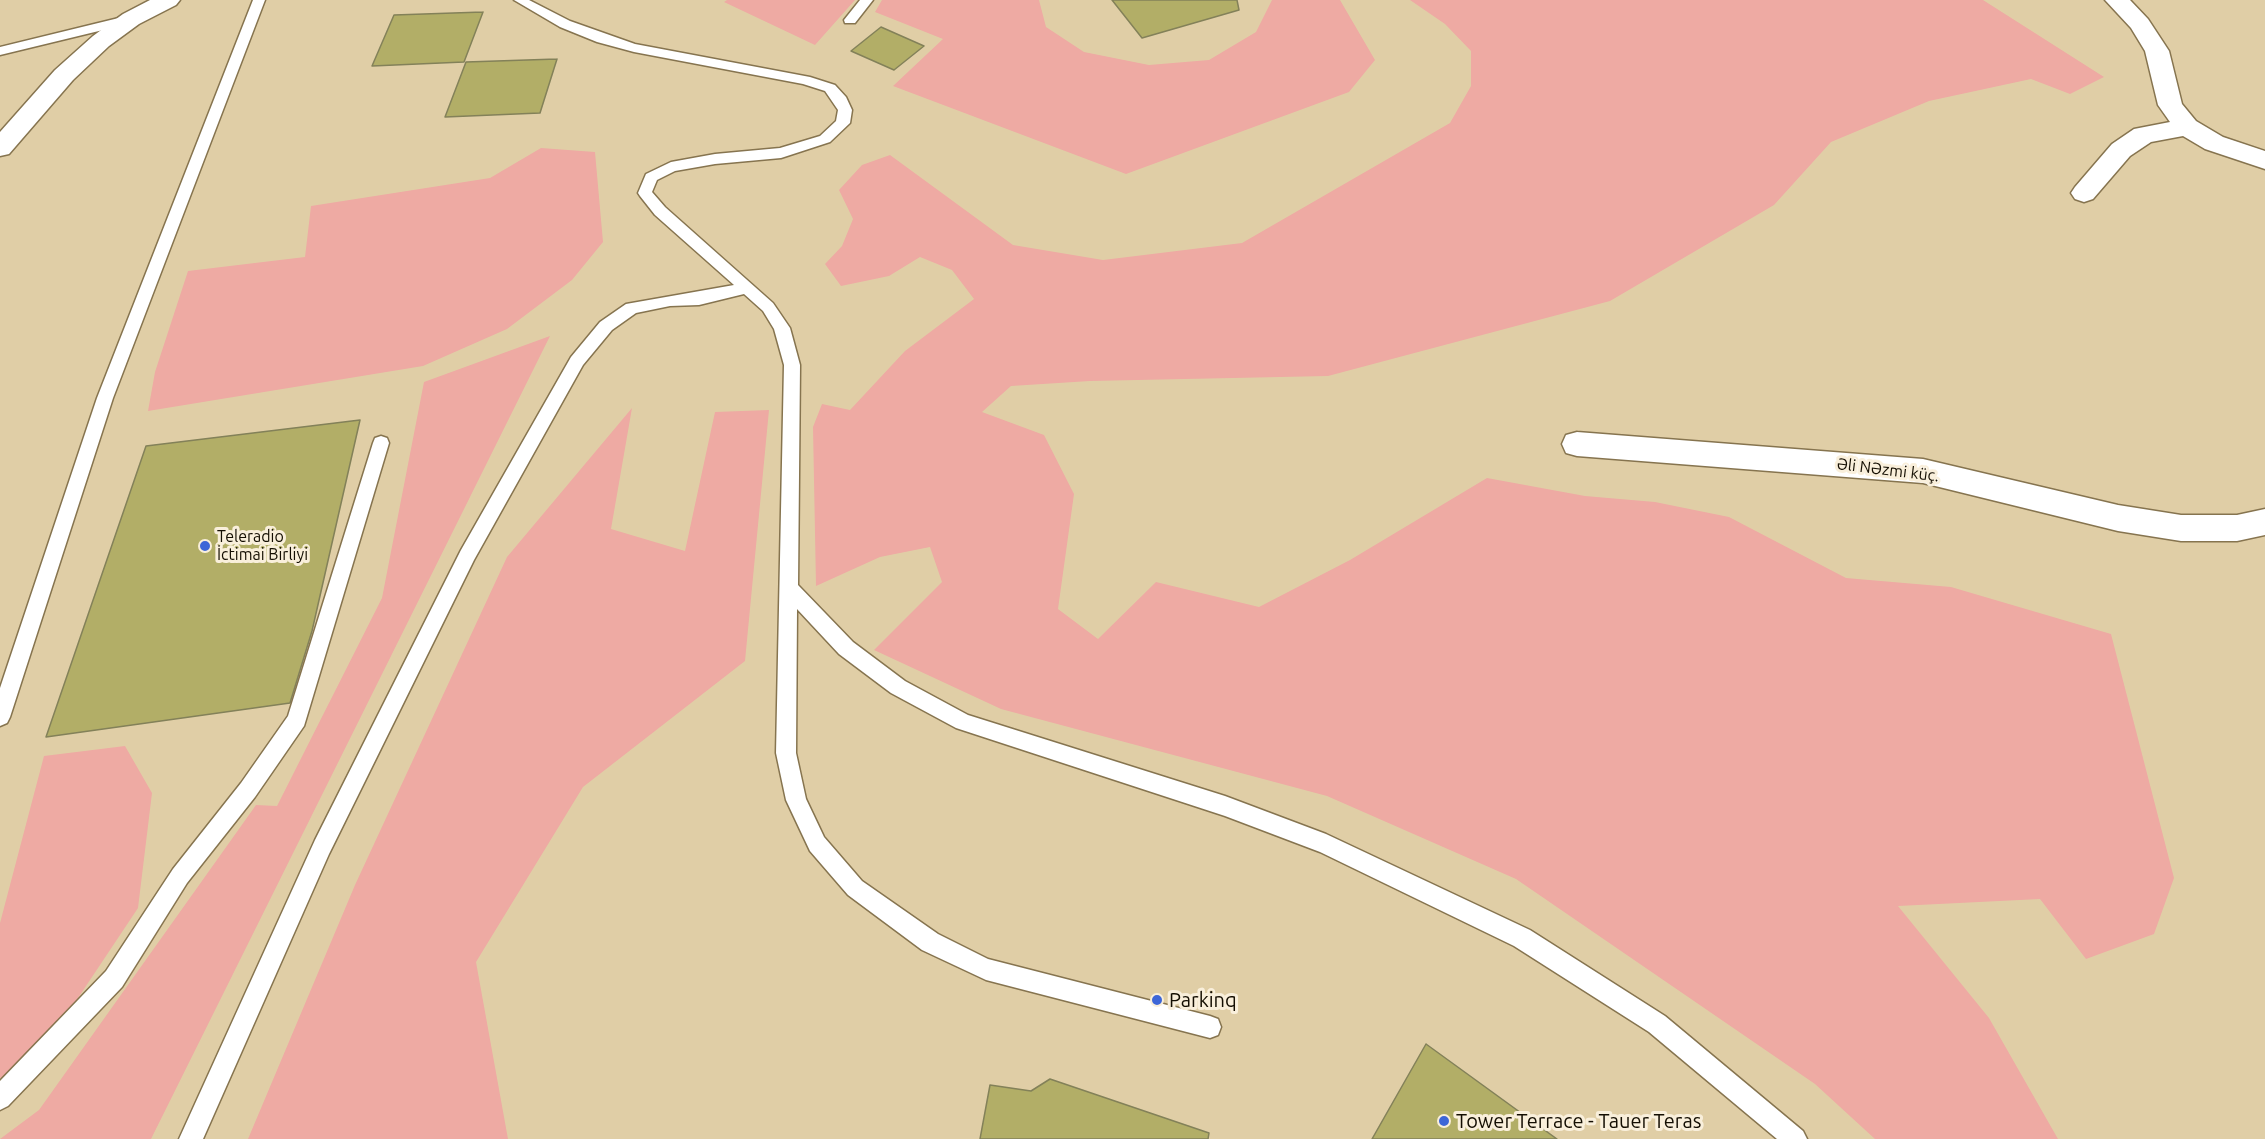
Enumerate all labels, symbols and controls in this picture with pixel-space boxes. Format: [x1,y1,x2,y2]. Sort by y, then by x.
street label: Əli Nəzmi küç. [1836,454,1940,486]
place label: Teleradio İctimai Birliyi [217,527,308,565]
marker: Teleradio İctimai Birliyi [198,539,212,553]
place label: Parkinq [1169,988,1237,1012]
marker: Parkinq [1150,993,1164,1007]
place label: Tower Terrace - Tauer Teras [1456,1109,1701,1133]
marker: Tower Terrace - Tauer Teras [1437,1114,1451,1128]

